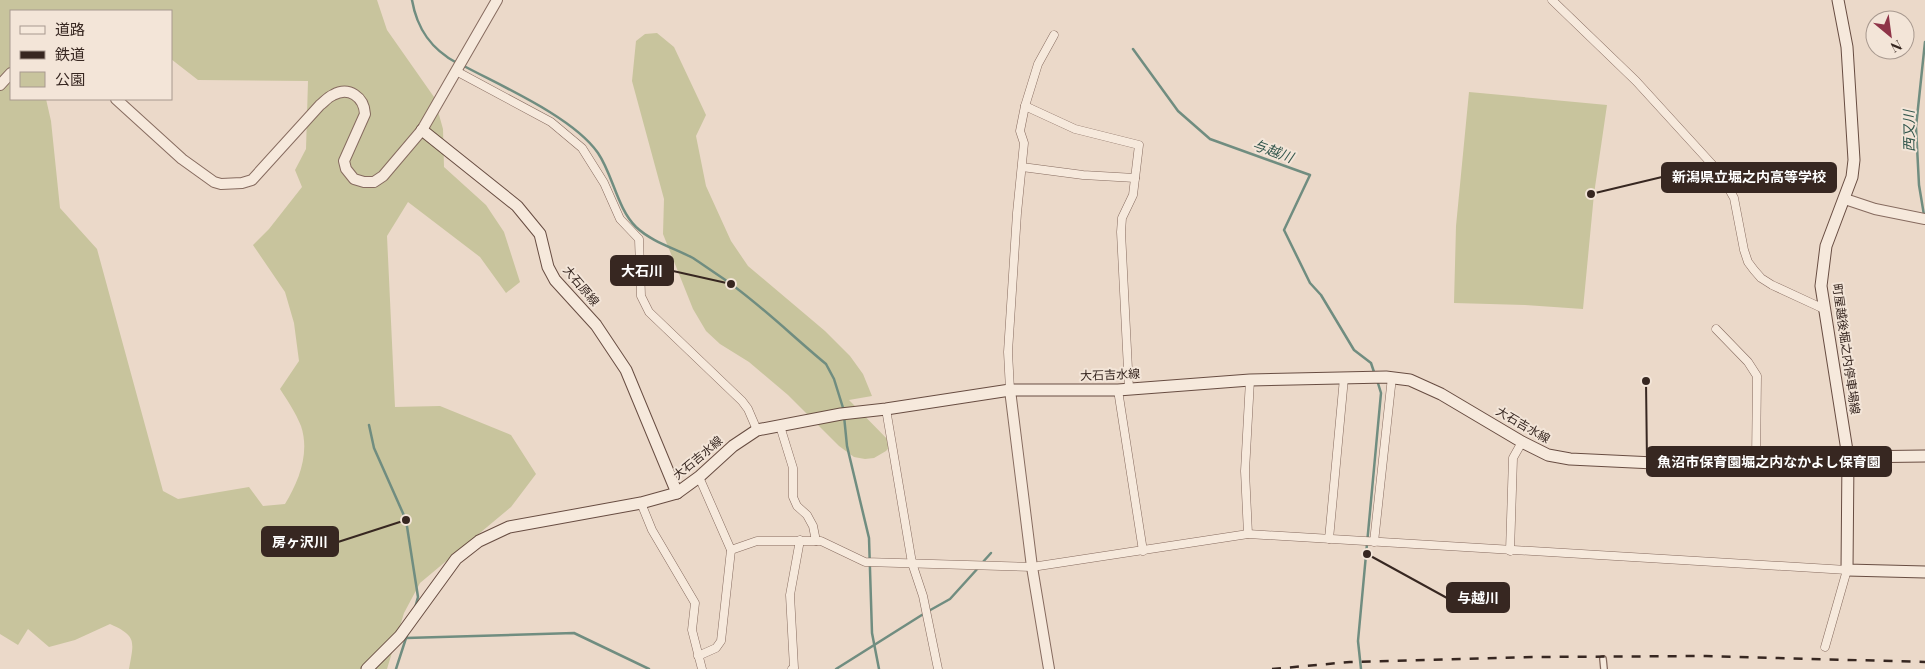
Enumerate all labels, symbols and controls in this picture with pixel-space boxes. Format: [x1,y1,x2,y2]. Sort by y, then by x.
legend [10,10,172,100]
north arrow [1865,10,1915,60]
text: 道路 [55,19,85,39]
text: N [1888,36,1906,58]
text: 鉄道 [55,44,85,64]
text: 公園 [55,69,85,89]
water label: 西又川 [1899,108,1918,152]
water label: 与越川 [1250,134,1298,167]
callout: 新潟県立堀之内高等学校 [1662,163,1836,192]
text: 新潟県立堀之内高等学校 [1672,167,1826,186]
callout: 大石川 [611,256,673,285]
text: 大石川 [621,261,663,280]
street label: 大石原線 [560,262,603,309]
street label: 町屋越後堀之内停車場線 [1830,282,1864,415]
street label: 大石吉水線 [1080,365,1140,383]
street label: 大石吉水線 [1494,402,1553,446]
street label: 大石吉水線 [669,432,725,483]
callout: 魚沼市保育園堀之内なかよし保育園 [1647,447,1891,476]
text: 魚沼市保育園堀之内なかよし保育園 [1657,452,1881,471]
callout: 房ヶ沢川 [262,527,338,556]
text: 房ヶ沢川 [272,532,328,551]
callout: 与越川 [1447,583,1509,612]
text: 与越川 [1457,588,1499,607]

